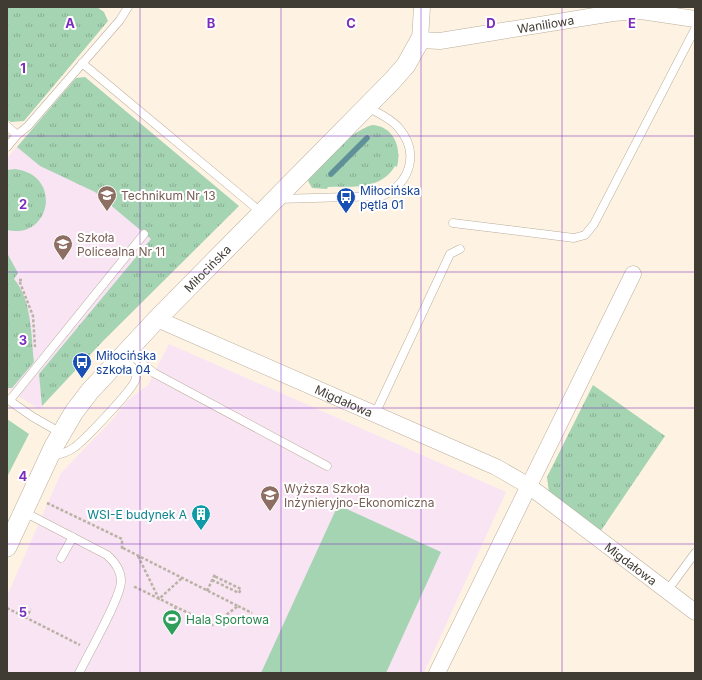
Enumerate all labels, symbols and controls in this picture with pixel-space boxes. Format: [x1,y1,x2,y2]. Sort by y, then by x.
street label: Waniliowa [516,12,575,36]
text: A [65,15,75,31]
text: B [207,15,216,31]
text: C [346,15,356,31]
text: D [486,15,496,31]
text: E [628,15,636,31]
text: 1 [20,60,26,76]
place label: Miłocińska pętla 01 [360,183,420,212]
school or university icon: Technikum Nr 13 [96,184,118,212]
bus stop icon: Miłocińska pętla 01 [335,186,357,214]
place label: Technikum Nr 13 [121,188,216,203]
text: 2 [19,196,27,212]
place label: Szkoła Policealna Nr 11 [77,230,165,259]
school or university icon: Szkoła Policealna Nr 11 [52,233,74,261]
street label: Miłocińska [181,241,234,295]
text: 3 [19,332,27,348]
place label: Miłocińska szkoła 04 [96,348,156,377]
bus stop icon: Miłocińska szkoła 04 [71,351,93,379]
street label: Migdałowa [313,381,375,420]
text: 4 [19,468,28,484]
place label: Wyższa Szkoła Inżynieryjno-Ekonomiczna [284,481,434,510]
school or university icon: Wyższa Szkoła Inżynieryjno-Ekonomiczna [259,484,281,512]
building icon: WSI-E budynek A [190,503,212,531]
place label: WSI-E budynek A [87,507,187,522]
street label: Migdałowa [602,539,660,588]
text: 5 [19,604,27,620]
sports icon: Hala Sportowa [161,608,183,636]
place label: Hala Sportowa [186,612,269,627]

